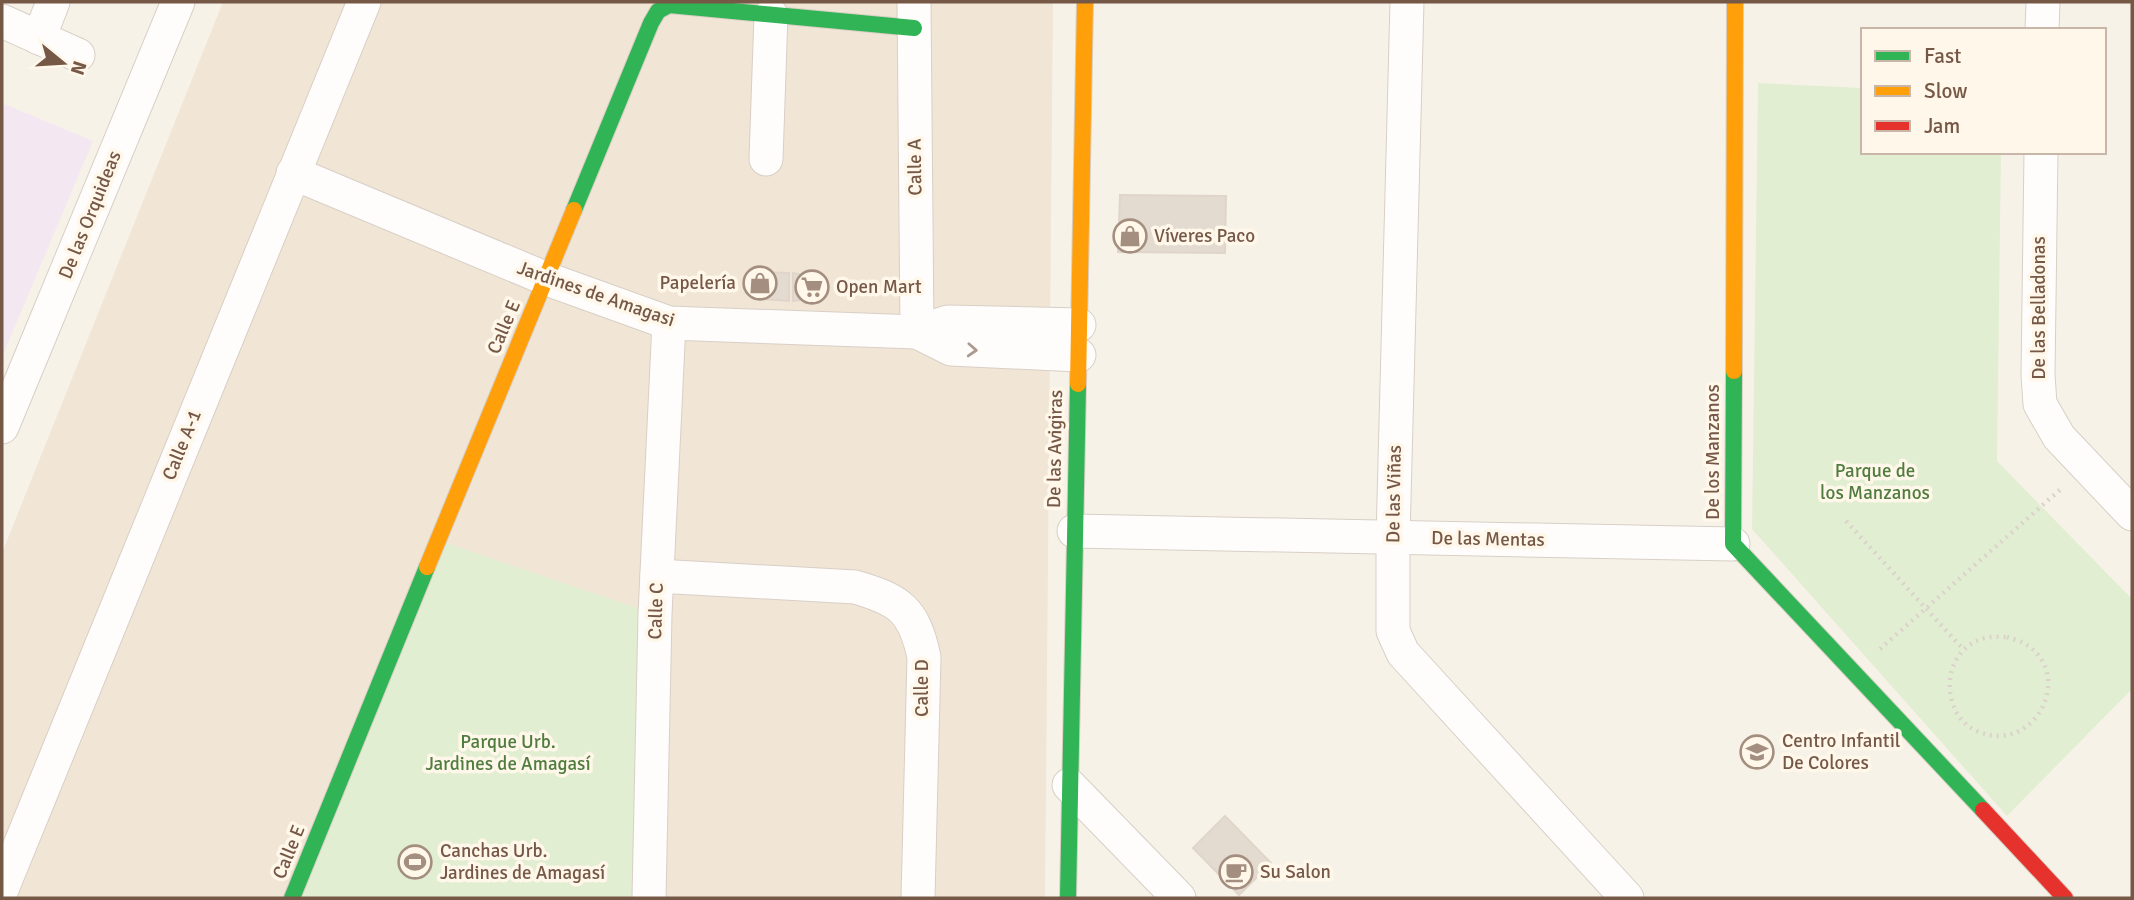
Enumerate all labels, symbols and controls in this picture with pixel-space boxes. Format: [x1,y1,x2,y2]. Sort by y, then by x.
north arrow [28,28,98,98]
legend [1861,28,2106,154]
text: Fast [1924,43,1961,69]
text: N [65,58,92,78]
text: Slow [1924,78,1968,104]
text: Jam [1924,113,1960,139]
street label: Calle A [902,138,927,196]
street label: De las Orquideas [53,147,127,283]
shop icon: Víveres Paco [1111,217,1149,255]
place label: Víveres Paco [1154,224,1255,248]
street label: De las Belladonas [2027,236,2051,380]
street label: Jardines de Amagasi [514,256,678,332]
shop icon: Papelería [741,264,779,302]
supermarket icon: Open Mart [793,268,831,306]
place label: Papelería [659,271,736,295]
place label: Open Mart [836,275,922,299]
street label: Calle E [482,296,526,358]
one-way arrow [967,343,978,358]
street label: De los Manzanos [1701,384,1725,520]
street label: De las Avigiras [1042,390,1068,508]
street label: Calle A-1 [157,406,207,484]
street label: De las Viñas [1381,445,1407,543]
park label: Parque de los Manzanos [1820,459,1930,505]
street label: De las Mentas [1431,526,1545,552]
street label: Calle C [643,582,669,640]
street label: Calle D [910,659,934,717]
place label: Centro Infantil De Colores [1782,729,1900,775]
park label: Parque Urb. Jardines de Amagasí [425,730,591,776]
school or university icon: Centro Infantil De Colores [1738,733,1776,771]
street label: Calle E [267,821,311,883]
place label: Canchas Urb. Jardines de Amagasí [440,839,606,885]
sports icon: Canchas Urb. Jardines de Amagasí [396,843,434,881]
cafe icon: Su Salon [1217,853,1255,891]
place label: Su Salon [1260,860,1331,884]

